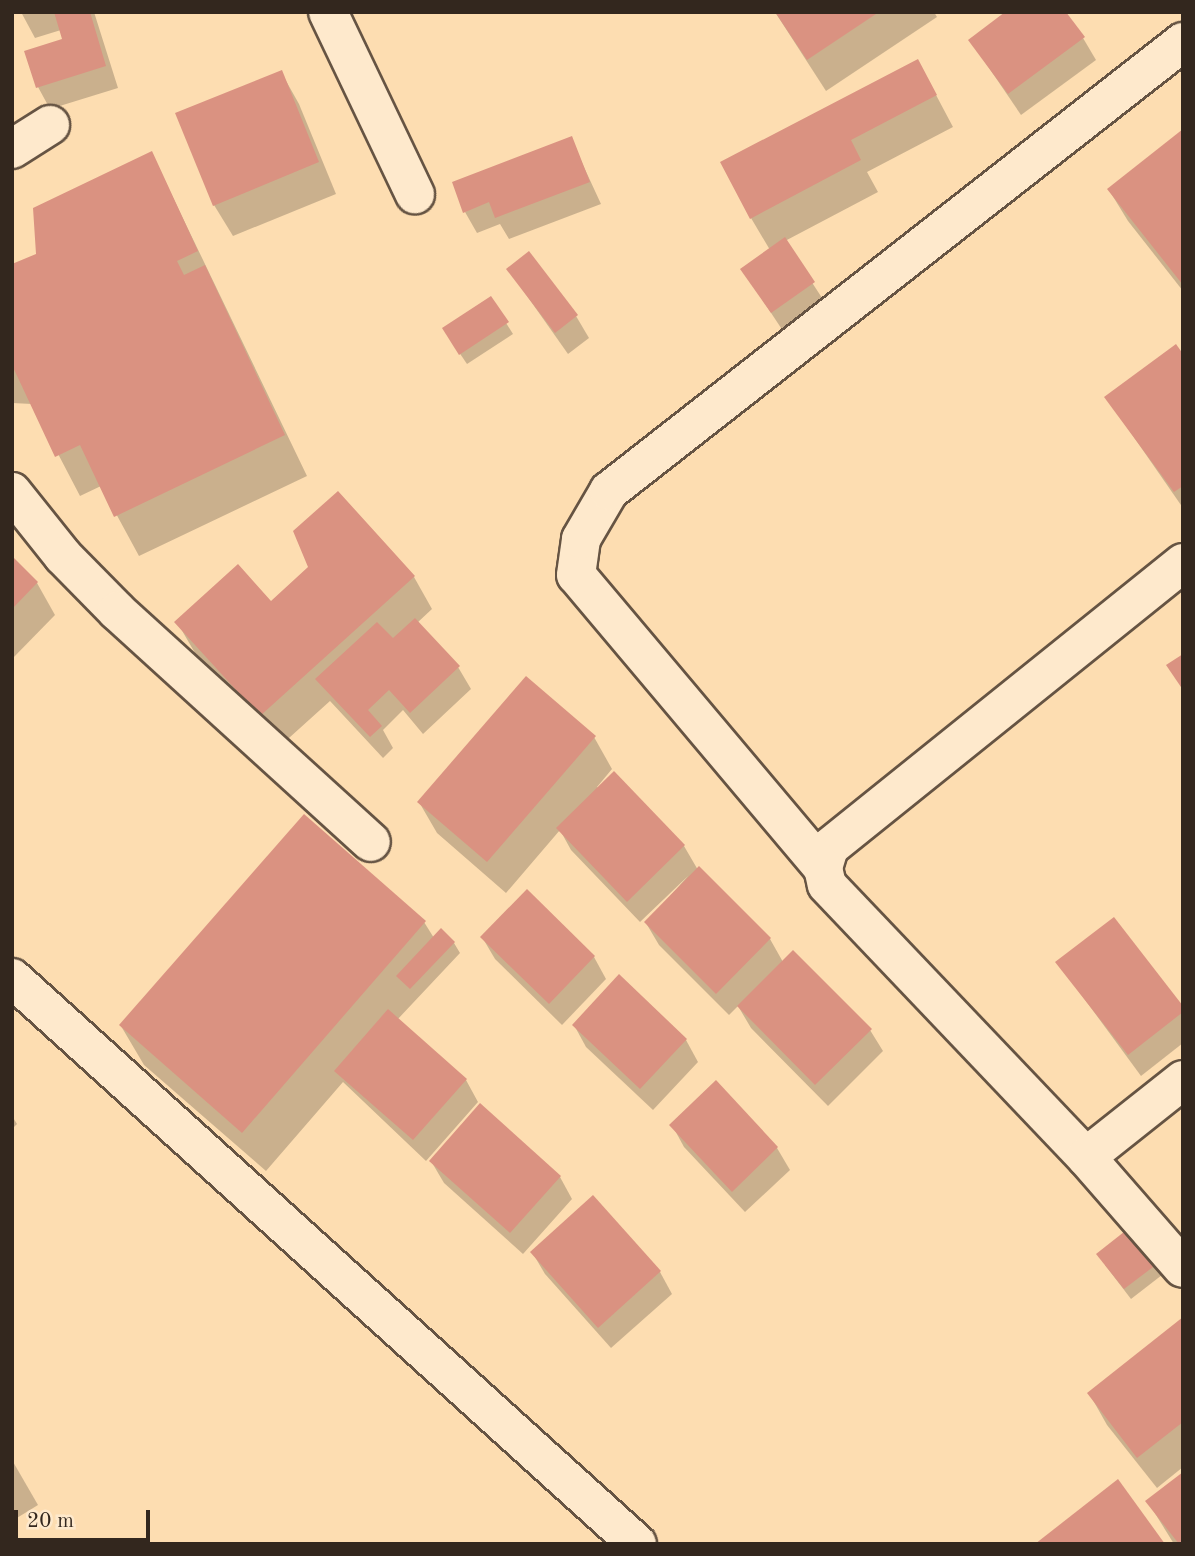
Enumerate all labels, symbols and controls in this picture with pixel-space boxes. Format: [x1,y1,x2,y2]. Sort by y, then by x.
scale bar [18,1496,154,1540]
text: 20 m [27,1511,74,1532]

